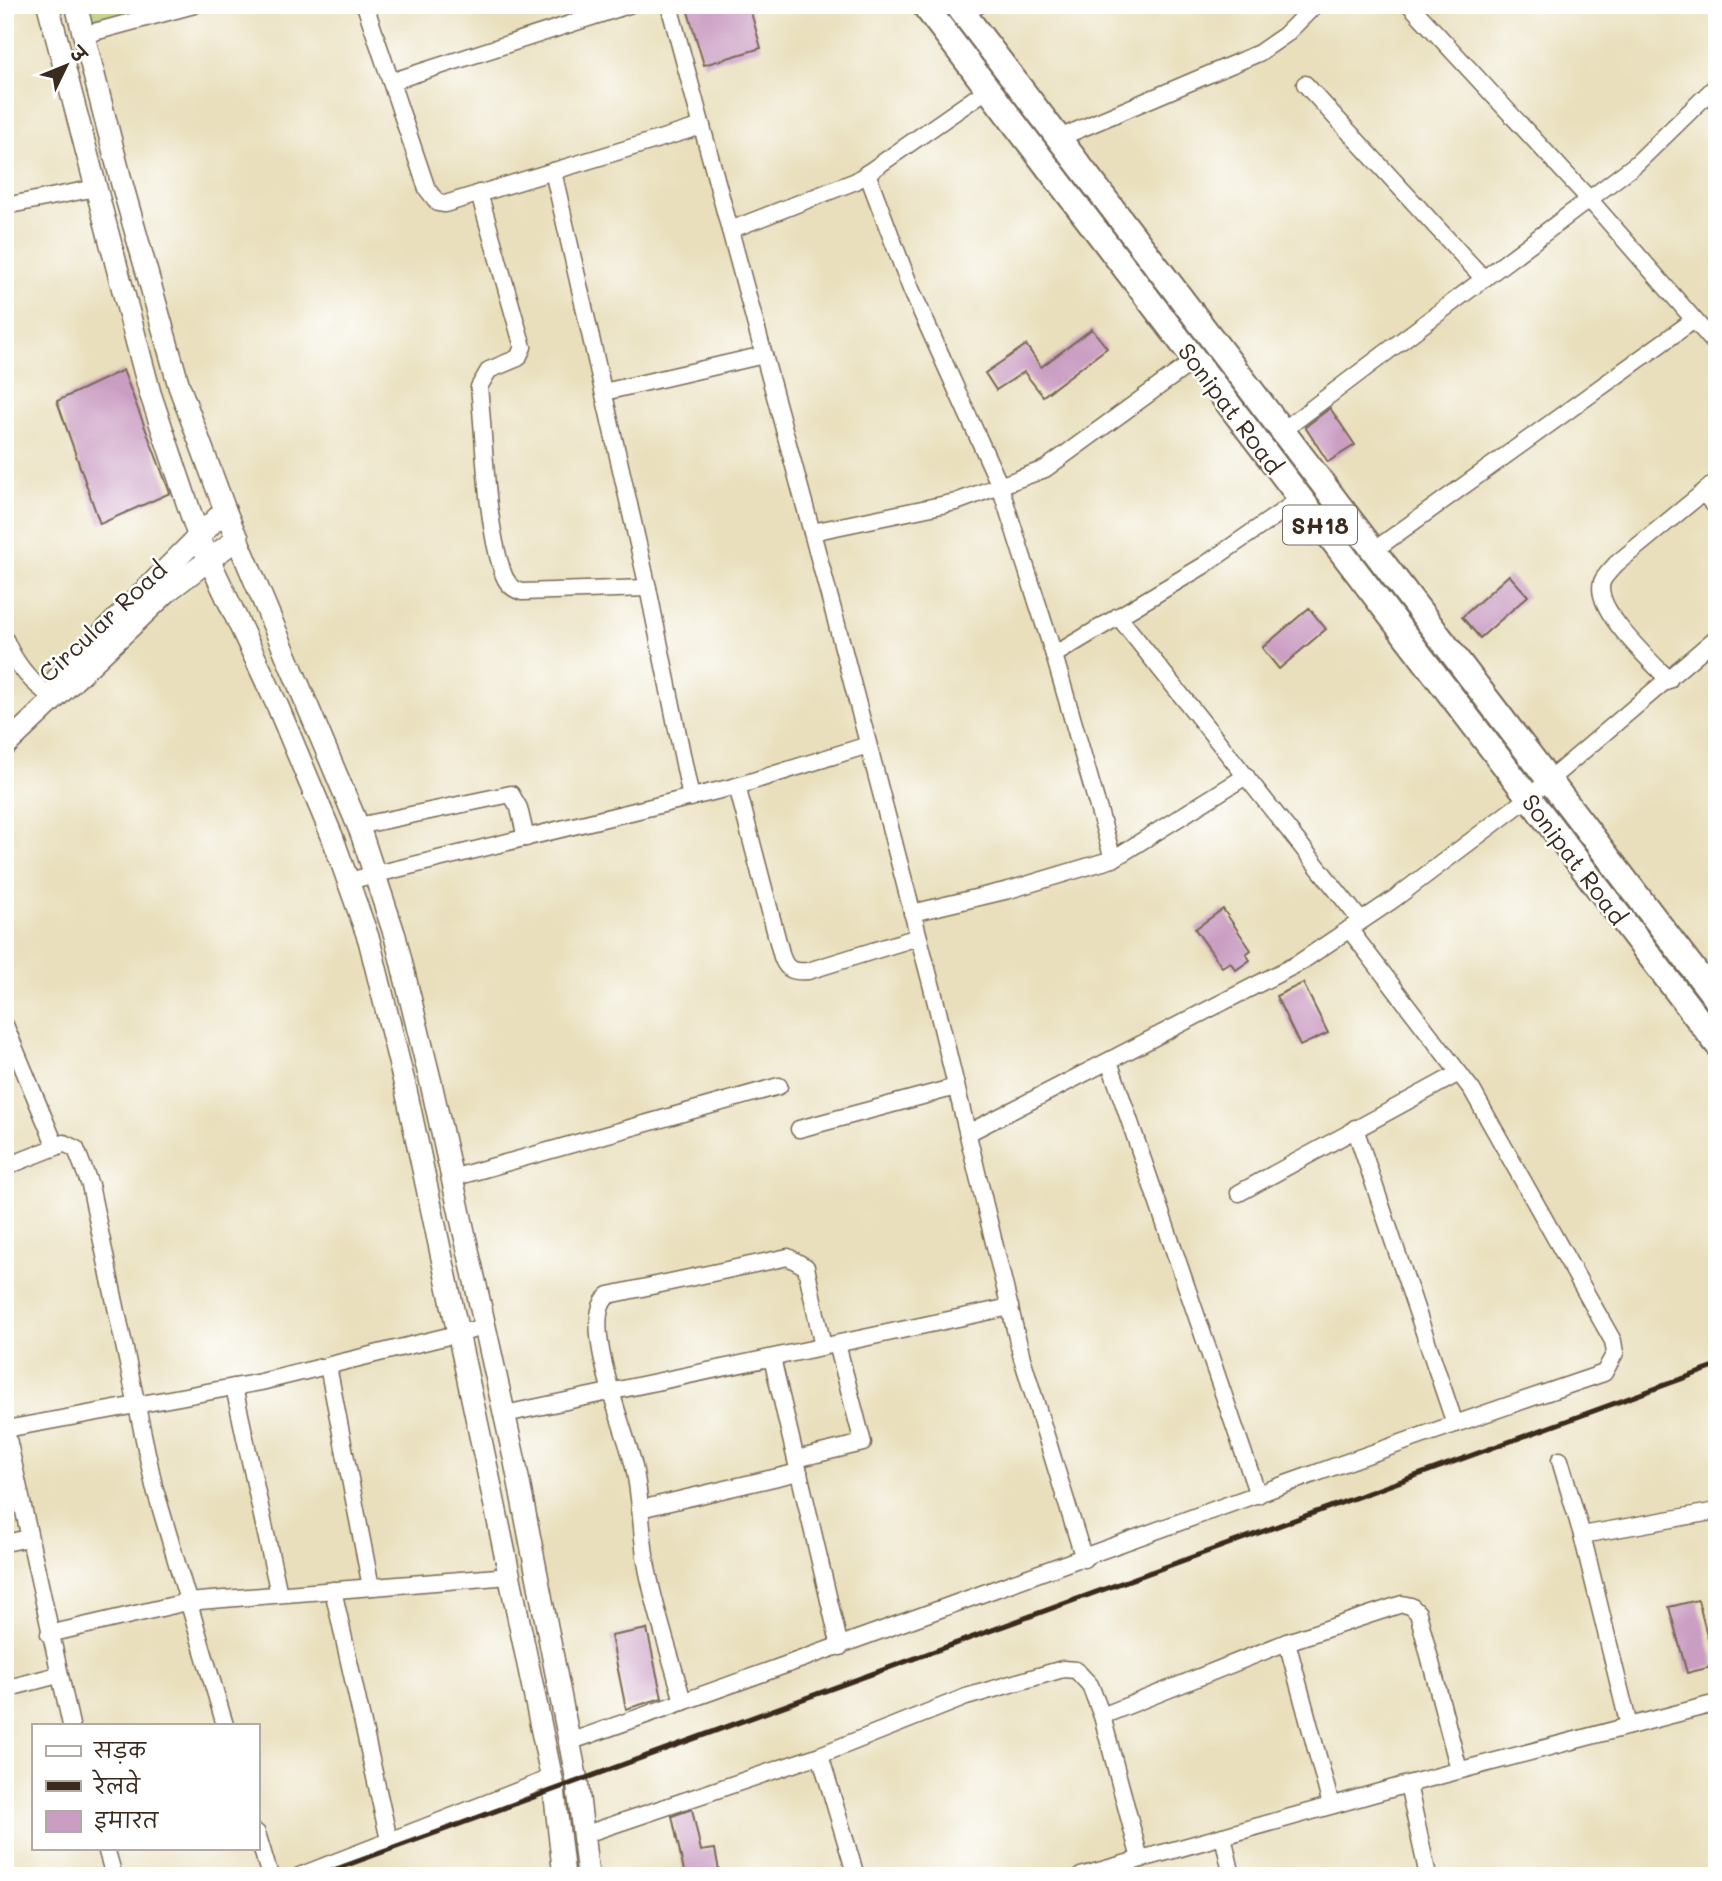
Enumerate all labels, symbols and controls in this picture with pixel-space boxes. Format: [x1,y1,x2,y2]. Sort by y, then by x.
north arrow [32,32,102,102]
text: उ [64,39,94,69]
street label: Sonipat Road [1172,336,1290,480]
road number: SH18 [1283,505,1357,544]
street label: Circular Road [31,554,173,688]
street label: Sonipat Road [1516,787,1634,931]
legend [32,1724,259,1850]
text: सड़क [93,1736,147,1764]
text: रेलवे [91,1769,141,1799]
text: इमारत [94,1806,160,1833]

